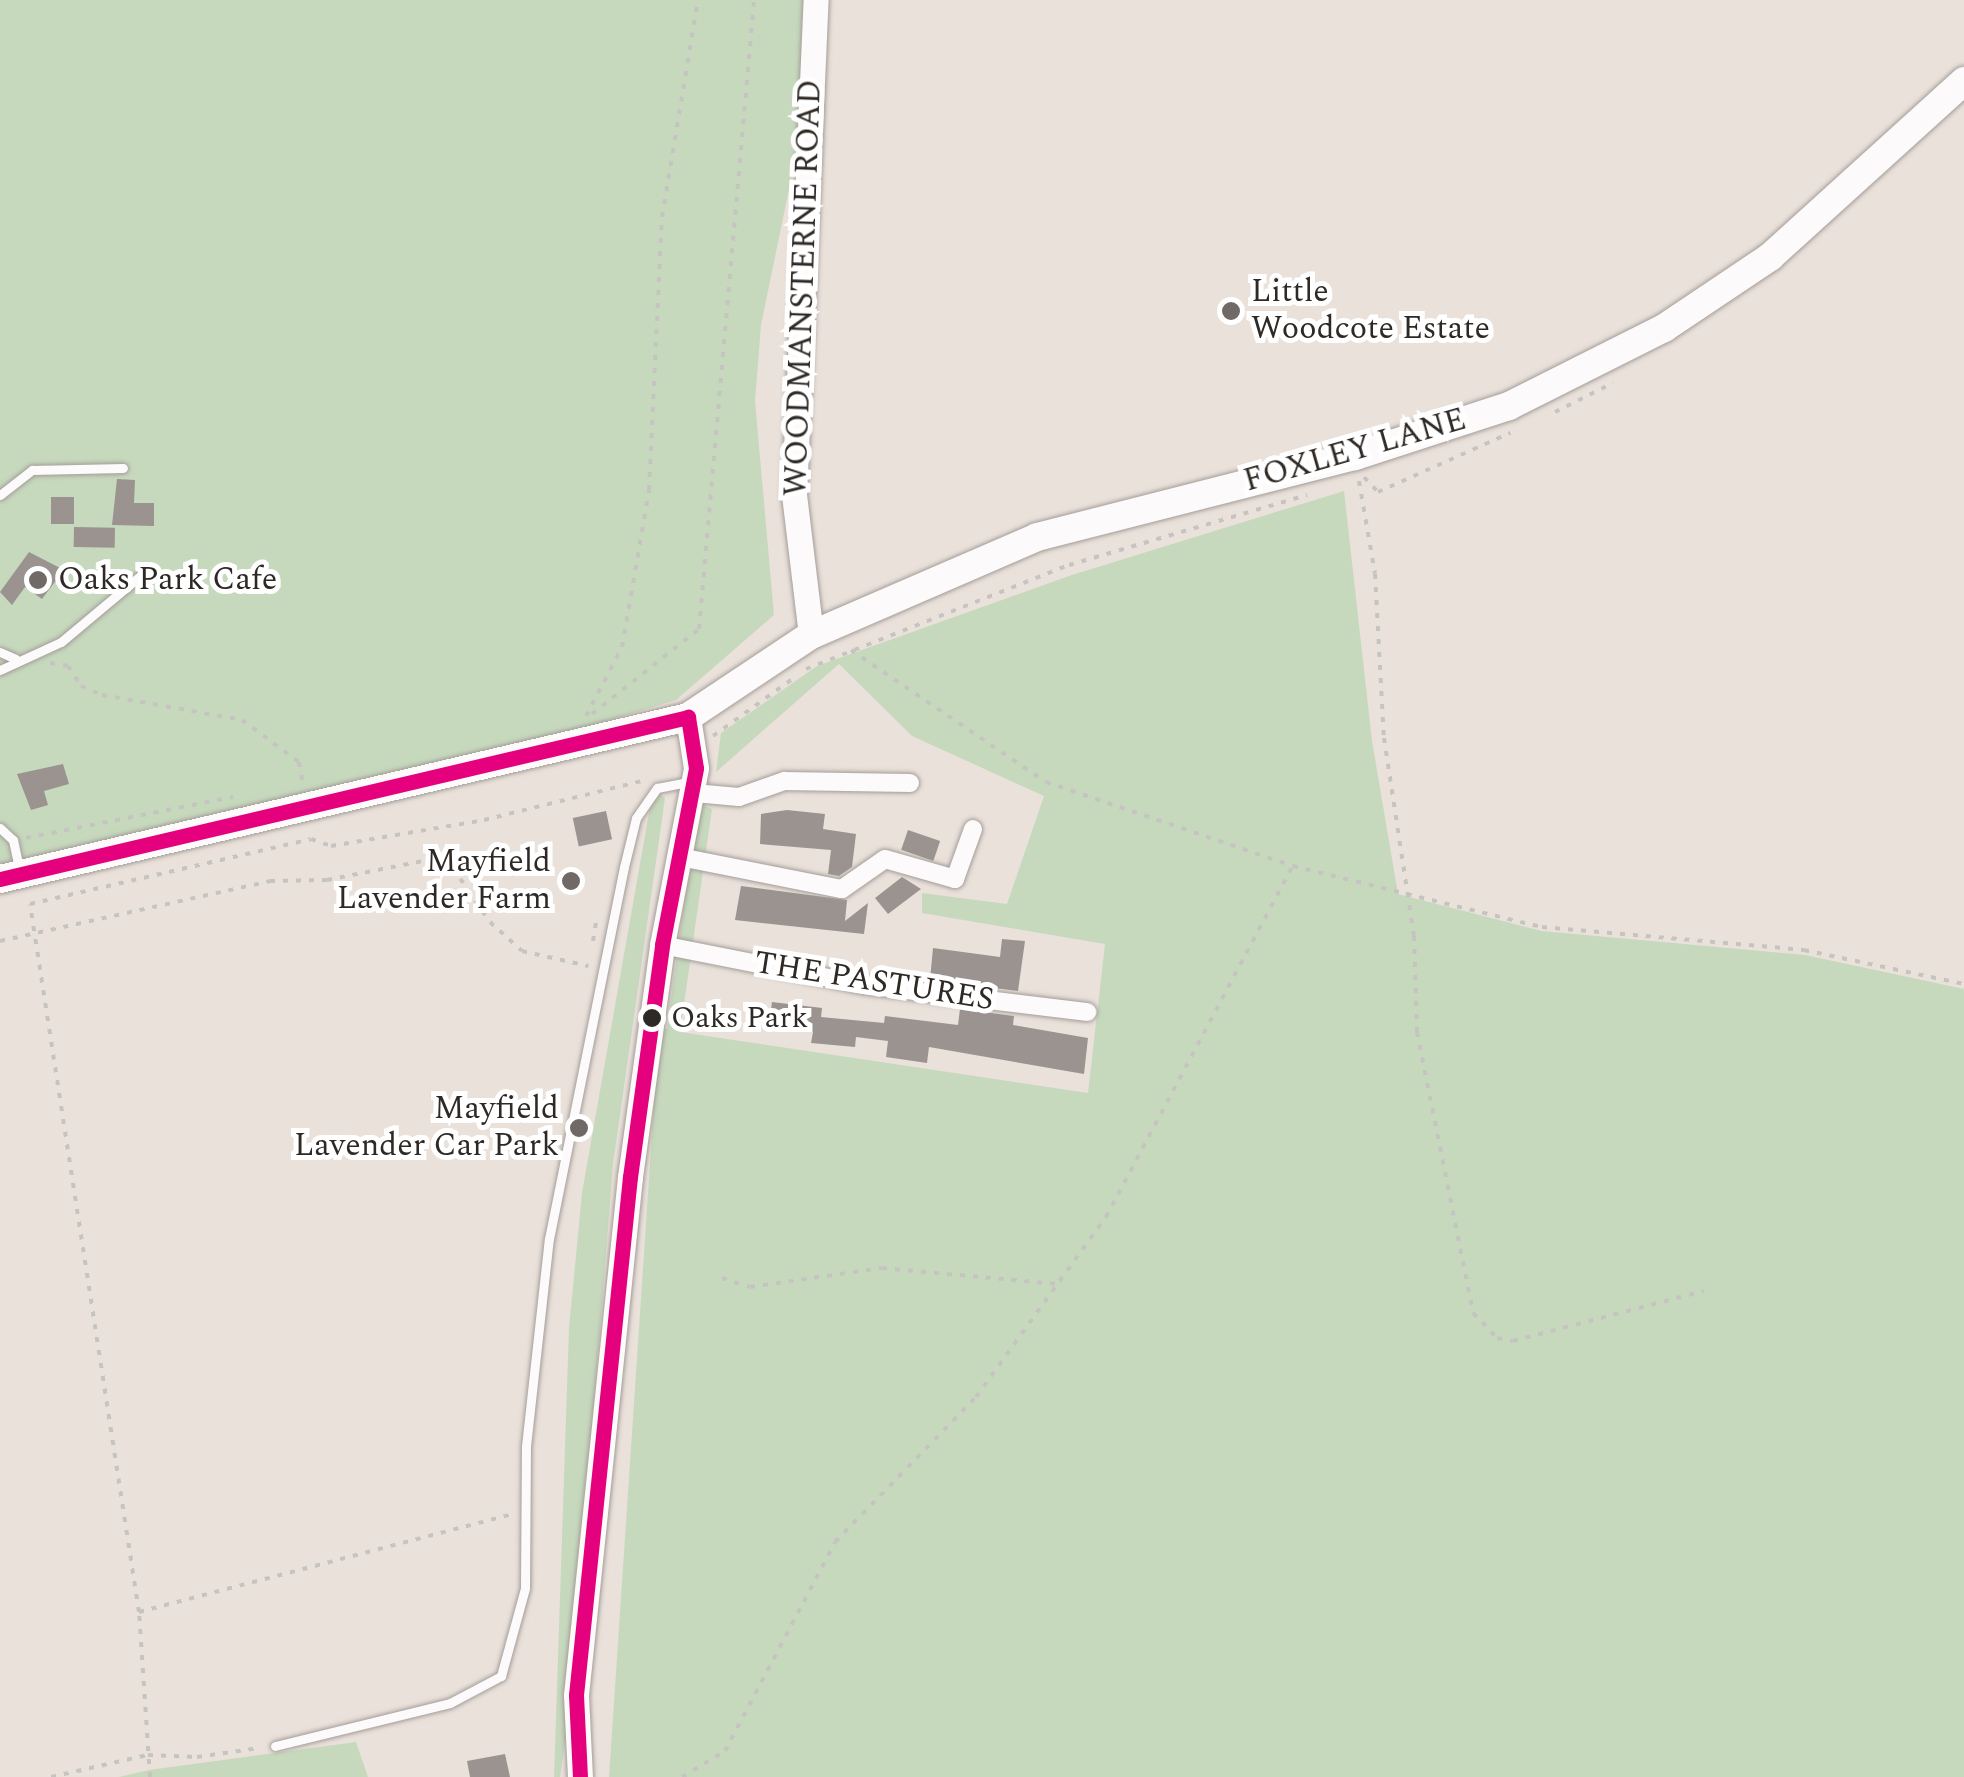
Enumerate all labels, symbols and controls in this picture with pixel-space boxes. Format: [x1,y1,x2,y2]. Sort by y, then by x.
street label: WOODMANSTERNE ROAD [778,79,830,497]
place label: Little Woodcote Estate [1251,274,1490,349]
marker: Little Woodcote Estate [1220,300,1242,322]
street label: FOXLEY LANE [1239,401,1471,501]
place label: Oaks Park Cafe [58,561,277,599]
marker: Oaks Park Cafe [27,569,49,591]
place label: Mayfield Lavender Farm [337,844,551,919]
marker: Mayfield Lavender Farm [560,870,582,892]
street label: THE PASTURES [752,944,996,1020]
place label: Oaks Park [671,1000,808,1036]
marker: Oaks Park [642,1008,662,1028]
place label: Mayfield Lavender Car Park [294,1091,559,1166]
marker: Mayfield Lavender Car Park [568,1117,590,1139]

